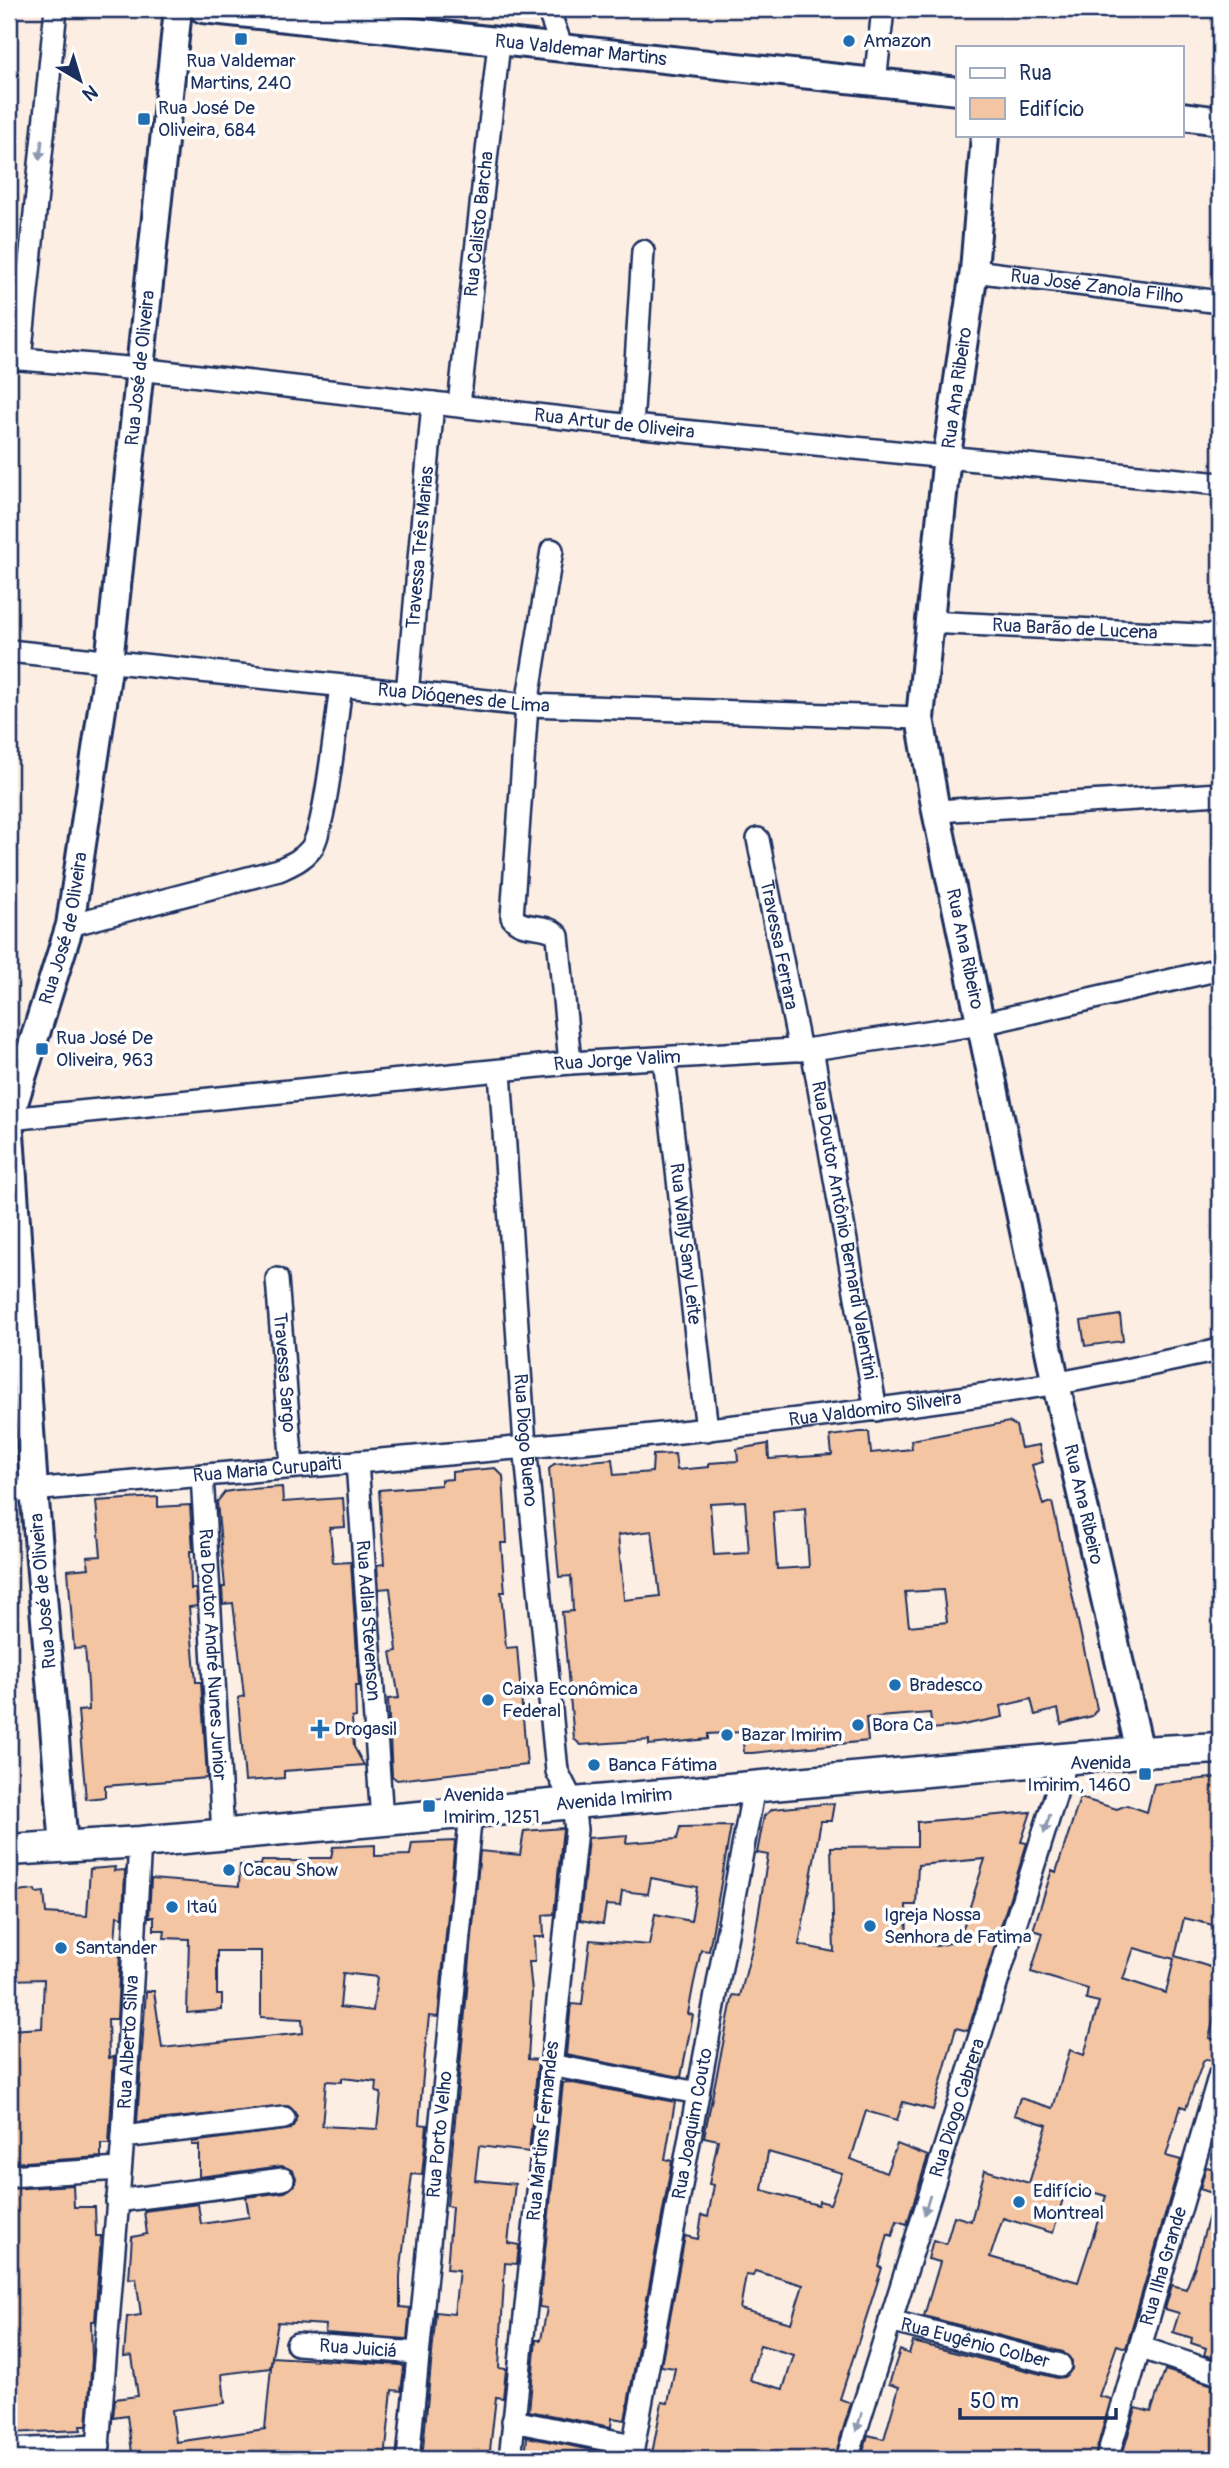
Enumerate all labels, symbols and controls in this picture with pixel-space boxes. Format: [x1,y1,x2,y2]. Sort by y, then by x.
street label: Rua Valdemar Martins [494,29,668,71]
place label: Amazon [863,29,931,53]
marker: Rua Valdemar Martins, 240 [233,31,249,47]
marker: Amazon [841,33,857,49]
north arrow [46,46,116,116]
legend [956,46,1184,136]
place label: Rua Valdemar Martins, 240 [186,49,296,95]
text: Rua [1019,60,1052,87]
text: N [77,79,102,106]
place label: Rua José De Oliveira, 684 [158,96,256,142]
text: Edifício [1019,96,1084,123]
marker: Rua José De Oliveira, 684 [136,111,152,127]
one-way arrow [36,139,47,161]
street label: Rua Calisto Barcha [459,150,499,298]
street label: Rua José Zanola Filho [1009,264,1185,309]
street label: Rua José de Oliveira [120,289,160,447]
street label: Rua Ana Ribeiro [937,326,977,450]
street label: Rua Artur de Oliveira [533,403,696,444]
street label: Travessa Três Marias [401,465,439,630]
street label: Rua Barão de Lucena [992,613,1158,645]
street label: Rua Diógenes de Lima [376,677,550,718]
street label: Rua José de Oliveira [34,850,93,1007]
street label: Travessa Ferrara [754,878,804,1012]
street label: Rua Ana Ribeiro [941,886,989,1011]
place label: Rua José De Oliveira, 963 [56,1026,153,1072]
marker: Rua José De Oliveira, 963 [34,1041,50,1057]
street label: Rua Jorge Valim [552,1045,681,1077]
street label: Rua Doutor Antônio Bernardi Valentini [806,1079,882,1381]
street label: Rua Wally Sany Leite [664,1162,707,1326]
street label: Travessa Sargo [268,1312,301,1433]
street label: Rua Diogo Bueno [508,1373,543,1508]
street label: Rua Valdomiro Silveira [787,1386,963,1432]
street label: Rua Ana Ribeiro [1058,1442,1109,1567]
street label: Rua Maria Curupaiti [192,1451,342,1488]
street label: Rua José de Oliveira [24,1512,62,1670]
street label: Rua Doutor André Nunes Junior [193,1528,232,1782]
street label: Rua Adlai Stevenson [350,1539,386,1702]
place label: Bradesco [909,1673,983,1697]
place label: Caixa Econômica Federal [502,1677,638,1723]
marker: Bradesco [887,1677,903,1693]
marker: Caixa Econômica Federal [480,1692,496,1708]
place label: Bora Ca [872,1713,933,1737]
place label: Drogasil [334,1717,397,1741]
marker: Bora Ca [850,1717,866,1733]
marker: Drogasil [312,1721,328,1737]
place label: Bazar Imirim [741,1723,843,1747]
marker: Bazar Imirim [719,1727,735,1743]
place label: Avenida Imirim, 1460 [1027,1751,1131,1797]
place label: Banca Fátima [608,1753,717,1777]
marker: Banca Fátima [586,1757,602,1773]
marker: Avenida Imirim, 1460 [1137,1766,1153,1782]
street label: Avenida Imirim [554,1782,674,1817]
place label: Avenida Imirim, 1251 [443,1783,540,1829]
marker: Avenida Imirim, 1251 [421,1798,437,1814]
one-way arrow [1041,1814,1052,1835]
place label: Cacau Show [243,1858,338,1882]
marker: Cacau Show [221,1862,237,1878]
place label: Itaú [186,1895,218,1919]
marker: Itaú [164,1899,180,1915]
place label: Igreja Nossa Senhora de Fatima [884,1903,1032,1949]
marker: Igreja Nossa Senhora de Fatima [862,1918,878,1934]
place label: Santander [75,1936,157,1960]
marker: Santander [53,1940,69,1956]
street label: Rua Alberto Silva [113,1974,144,2110]
street label: Rua Diogo Cabrera [924,2035,990,2180]
street label: Rua Martins Fernandes [522,2039,564,2222]
street label: Rua Joaquim Couto [667,2046,718,2201]
street label: Rua Porto Velho [421,2070,458,2199]
place label: Edifício Montreal [1033,2179,1104,2225]
marker: Edifício Montreal [1011,2194,1027,2210]
one-way arrow [921,2195,932,2216]
street label: Rua Ilha Grande [1135,2203,1193,2328]
street label: Rua Eugênio Colber [898,2312,1053,2374]
street label: Rua Juiciá [318,2334,398,2363]
scale bar [960,2377,1115,2421]
text: 50 m [970,2388,1019,2415]
one-way arrow [853,2412,864,2433]

